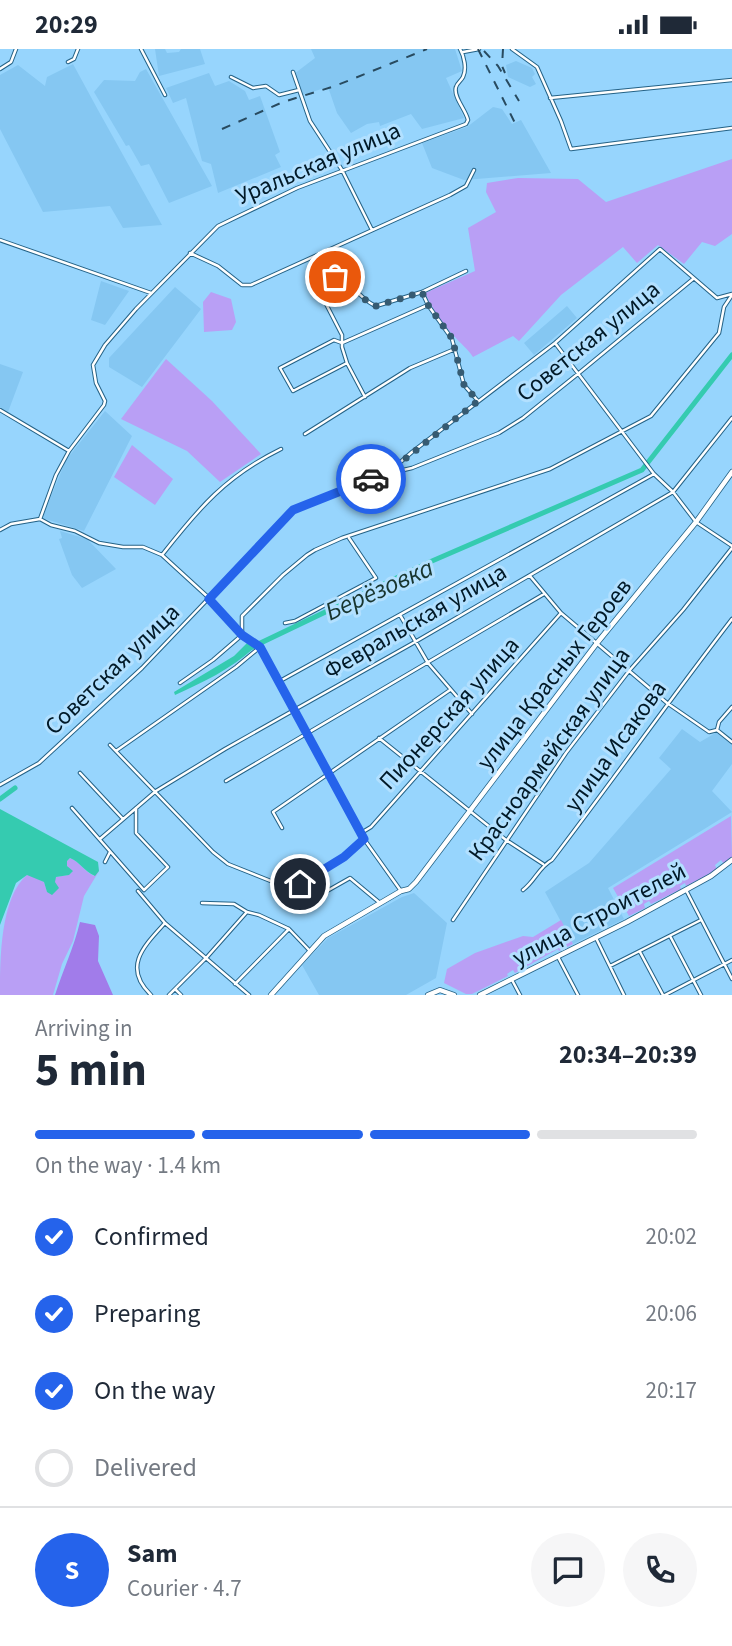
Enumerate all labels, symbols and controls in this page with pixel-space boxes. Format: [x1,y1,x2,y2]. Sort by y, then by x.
text: 20:29 [35,6,98,43]
street label: Уральская улица [230,113,406,214]
pin [305,247,365,307]
icon: bag [316,258,354,296]
street label: Советская улица [509,272,668,410]
courier [336,444,406,514]
icon: car [352,460,390,498]
water label: Берёзовка [319,549,439,630]
street label: Февральская улица [317,555,513,688]
street label: улица Красных Героев [468,571,640,778]
street label: Советская улица [37,596,188,743]
street label: Пионерская улица [371,629,528,798]
street label: Красноармейская улица [460,640,639,869]
street label: улица Исакова [556,673,675,819]
pin [270,854,330,914]
street label: улица Строителей [506,854,692,975]
icon: home [281,865,319,903]
text: Arriving in [35,1012,133,1045]
text: 20:34–20:39 [559,1036,697,1073]
text: 5 min [35,1038,147,1103]
text: On the way · 1.4 km [35,1149,221,1182]
icon: check [35,1218,73,1256]
text: Confirmed [94,1218,209,1255]
text: 20:02 [646,1220,697,1253]
icon: check [35,1295,73,1333]
text: Preparing [94,1295,200,1332]
text: 20:06 [646,1297,697,1330]
icon: check [35,1372,73,1410]
text: On the way [94,1372,215,1409]
text: 20:17 [646,1374,697,1407]
text: Delivered [94,1449,197,1486]
button: chat [531,1533,605,1607]
button: phone [623,1533,697,1607]
text: Sam [127,1535,177,1572]
text: S [65,1552,79,1589]
text: Courier · 4.7 [127,1572,242,1605]

